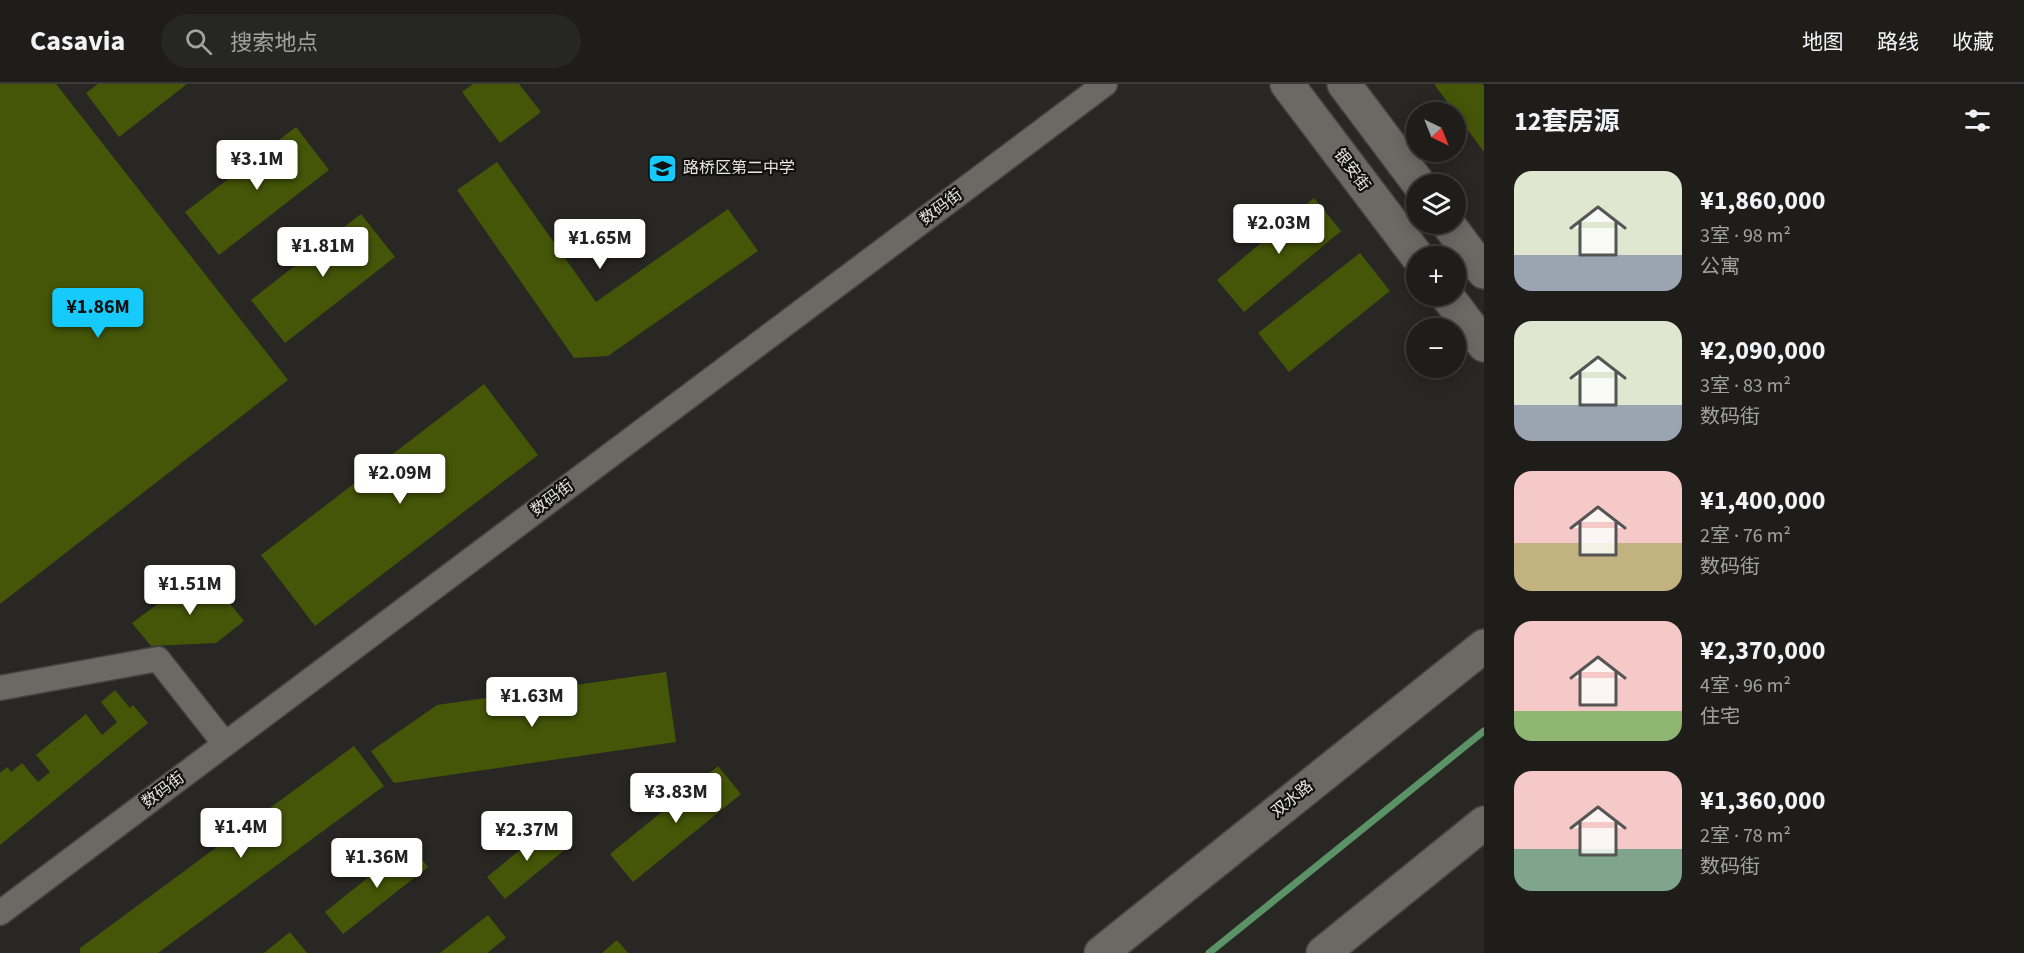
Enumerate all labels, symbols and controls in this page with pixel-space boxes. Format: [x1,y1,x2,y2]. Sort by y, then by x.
search box [161,14,581,68]
text: Casavia [30,21,125,61]
icon: search [182,25,215,58]
text: 搜索地点 [230,27,318,59]
text: 地图 [1802,27,1844,57]
text: 路线 [1877,27,1919,57]
text: 收藏 [1952,27,1994,57]
north arrow [1406,102,1466,162]
map controls [1406,102,1466,378]
text: 12套房源 [1514,103,1619,140]
icon: filters [1961,104,1994,137]
pin: ¥3.1M [215,140,299,191]
street label: 银安街 [1329,144,1375,196]
text: ¥3.1M [231,145,283,173]
school or university icon: 路桥区第二中学 [646,152,678,184]
place label: 路桥区第二中学 [683,157,795,179]
button: layers [1406,174,1466,234]
text: ¥1,860,000 [1700,182,1825,219]
street label: 数码街 [915,184,967,230]
icon: home [1562,195,1634,267]
pin: ¥2.03M [1230,204,1328,255]
text: ¥2.03M [1247,209,1311,237]
pin: ¥1.65M [551,219,649,270]
text: 3室 · 98 m² [1700,222,1791,250]
text: ¥1.65M [568,224,632,252]
pin: ¥1.81M [274,227,372,278]
text: ¥1.81M [291,232,355,260]
button: + [1406,246,1466,306]
text: 公寓 [1700,253,1740,281]
pin: ¥1.86M [49,288,147,339]
text: ¥1.86M [66,293,130,321]
button: − [1406,318,1466,378]
text: ¥2,090,000 [1700,332,1825,369]
icon: home [1562,345,1634,417]
text: 3室 · 83 m² [1700,372,1791,400]
text: 数码街 [1700,403,1760,431]
pin: ¥2.09M [351,454,449,505]
text: ¥2.09M [368,459,432,487]
street label: 数码街 [526,475,578,521]
text: ¥1,400,000 [1700,482,1825,519]
icon: home [1562,495,1634,567]
text: 2室 · 76 m² [1700,522,1791,550]
text: 数码街 [1700,553,1760,581]
pin: ¥1.51M [141,565,239,616]
text: ¥1.51M [158,570,222,598]
text: ¥2,370,000 [1700,632,1825,669]
icon: home [1562,645,1634,717]
text: 4室 · 96 m² [1700,672,1791,700]
pin: ¥1.63M [483,677,581,728]
text: ¥1.63M [500,682,564,710]
text: 住宅 [1700,703,1740,731]
street label: 数码街 [137,767,189,813]
pin: ¥3.83M [627,773,725,824]
street label: 双水路 [1266,775,1318,823]
text: ¥3.83M [644,778,708,806]
text: ¥1,360,000 [1700,782,1825,819]
icon: home [1562,795,1634,867]
pin: ¥1.4M [199,808,283,859]
pin: ¥2.37M [478,811,576,862]
text: ¥1.4M [215,813,267,841]
text: ¥2.37M [495,816,559,844]
text: 2室 · 78 m² [1700,822,1791,850]
pin: ¥1.36M [328,838,426,889]
text: ¥1.36M [345,843,409,871]
text: 数码街 [1700,853,1760,881]

